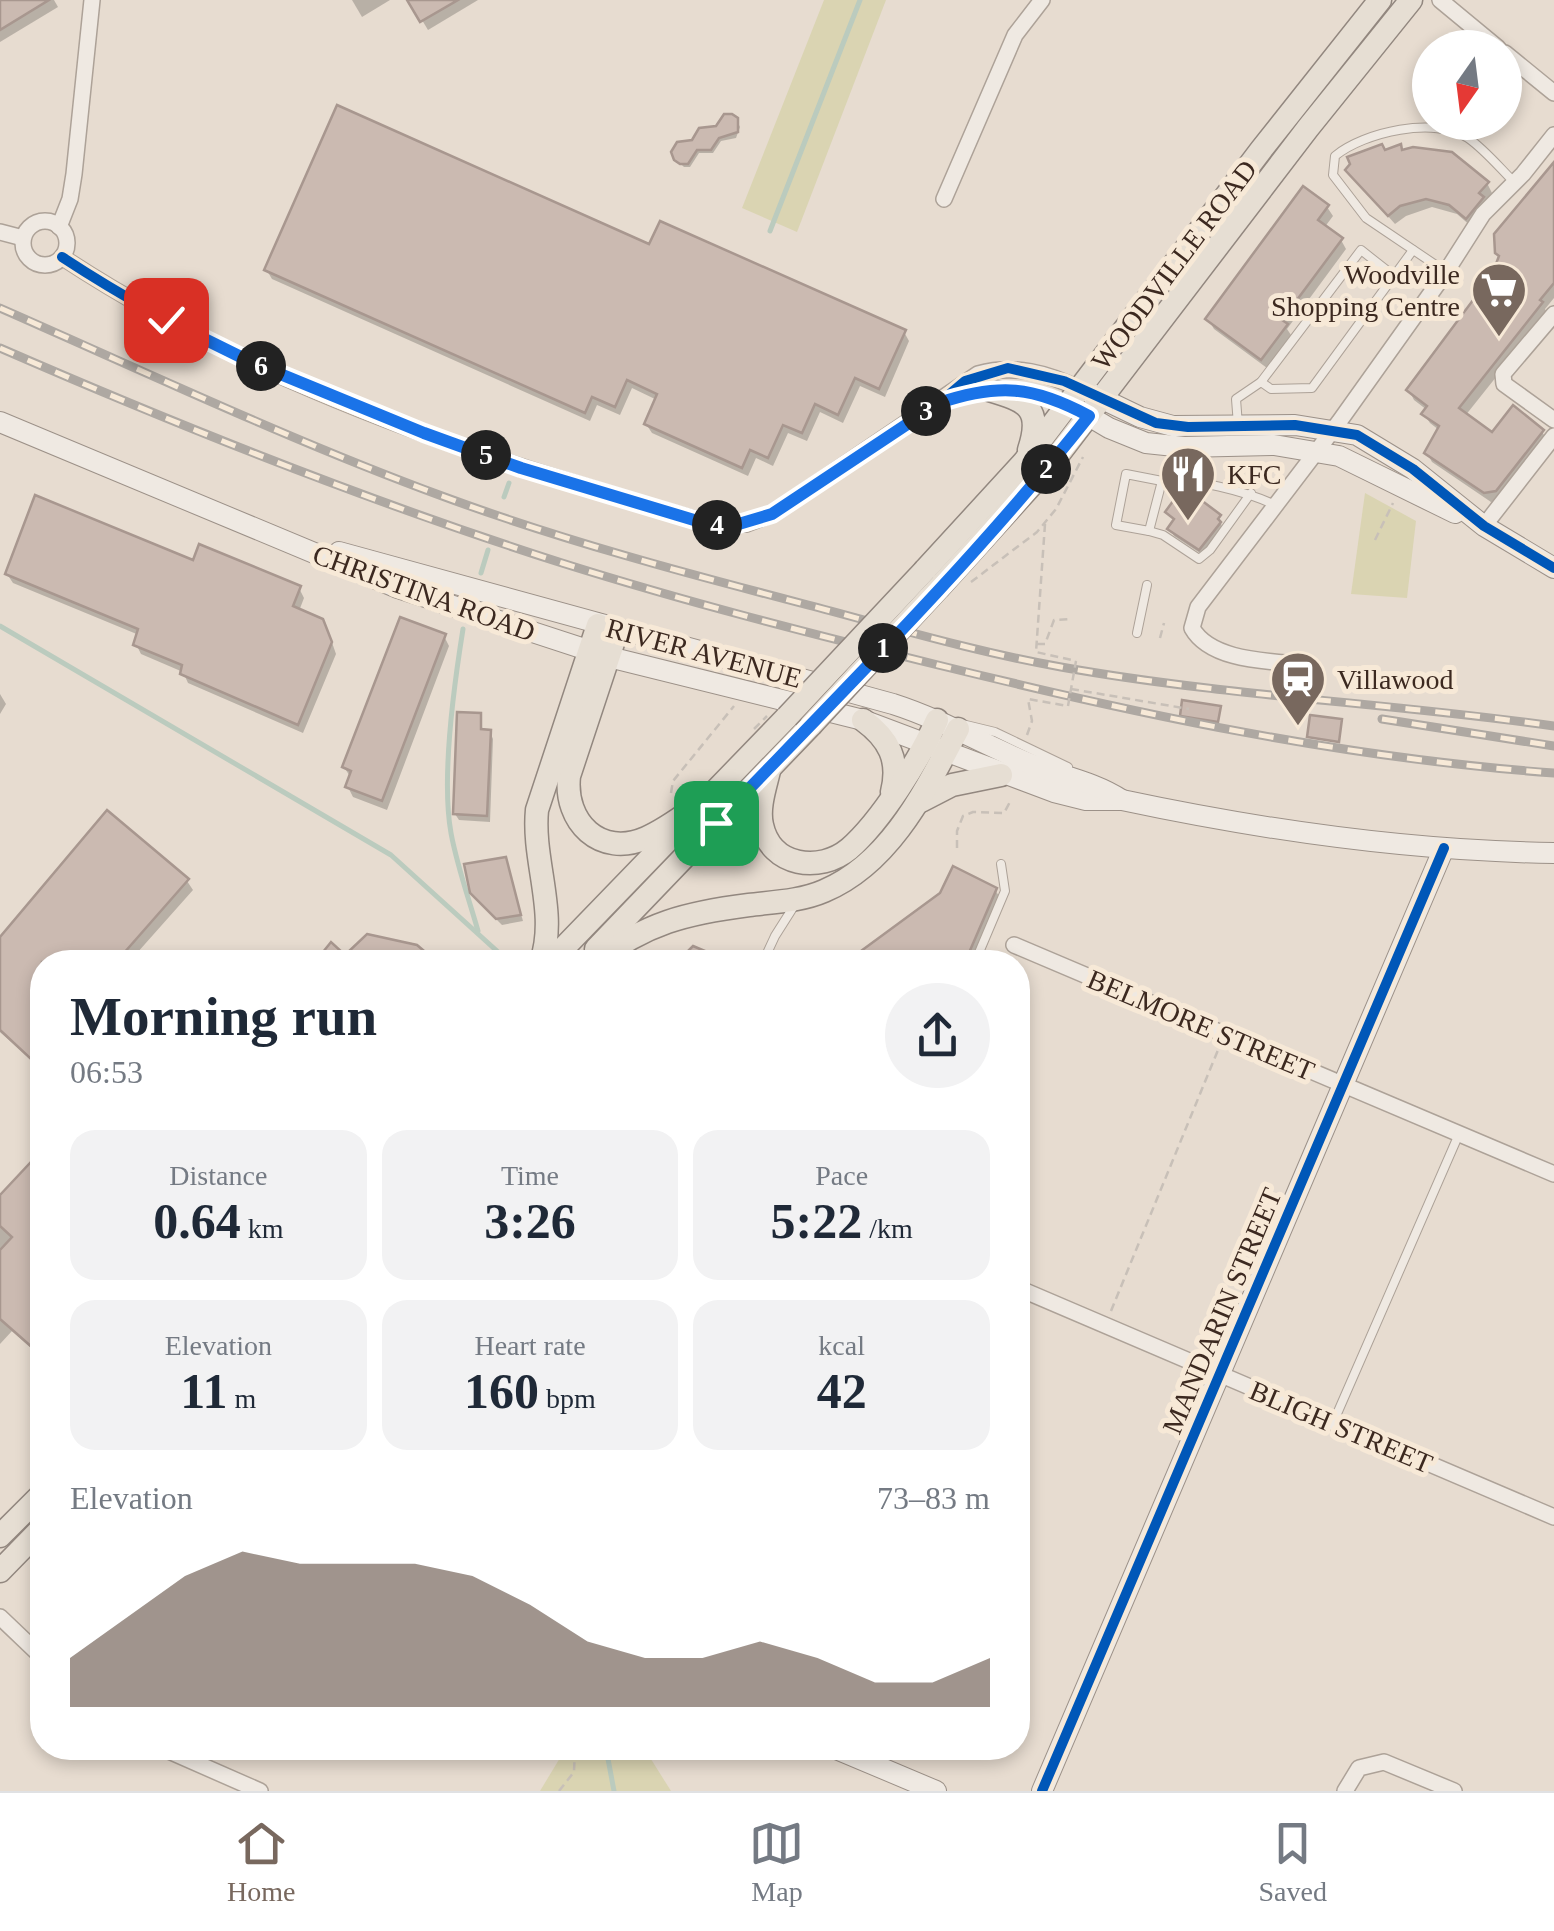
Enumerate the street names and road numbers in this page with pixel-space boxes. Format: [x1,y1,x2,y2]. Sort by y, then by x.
street label: WOODVILLE ROAD [1085,154,1263,376]
street label: CHRISTINA ROAD [309,538,539,648]
street label: RIVER AVENUE [603,612,805,694]
street label: BELMORE STREET [1083,963,1319,1087]
street label: MANDARIN STREET [1156,1184,1288,1438]
street label: BLIGH STREET [1245,1375,1437,1479]

